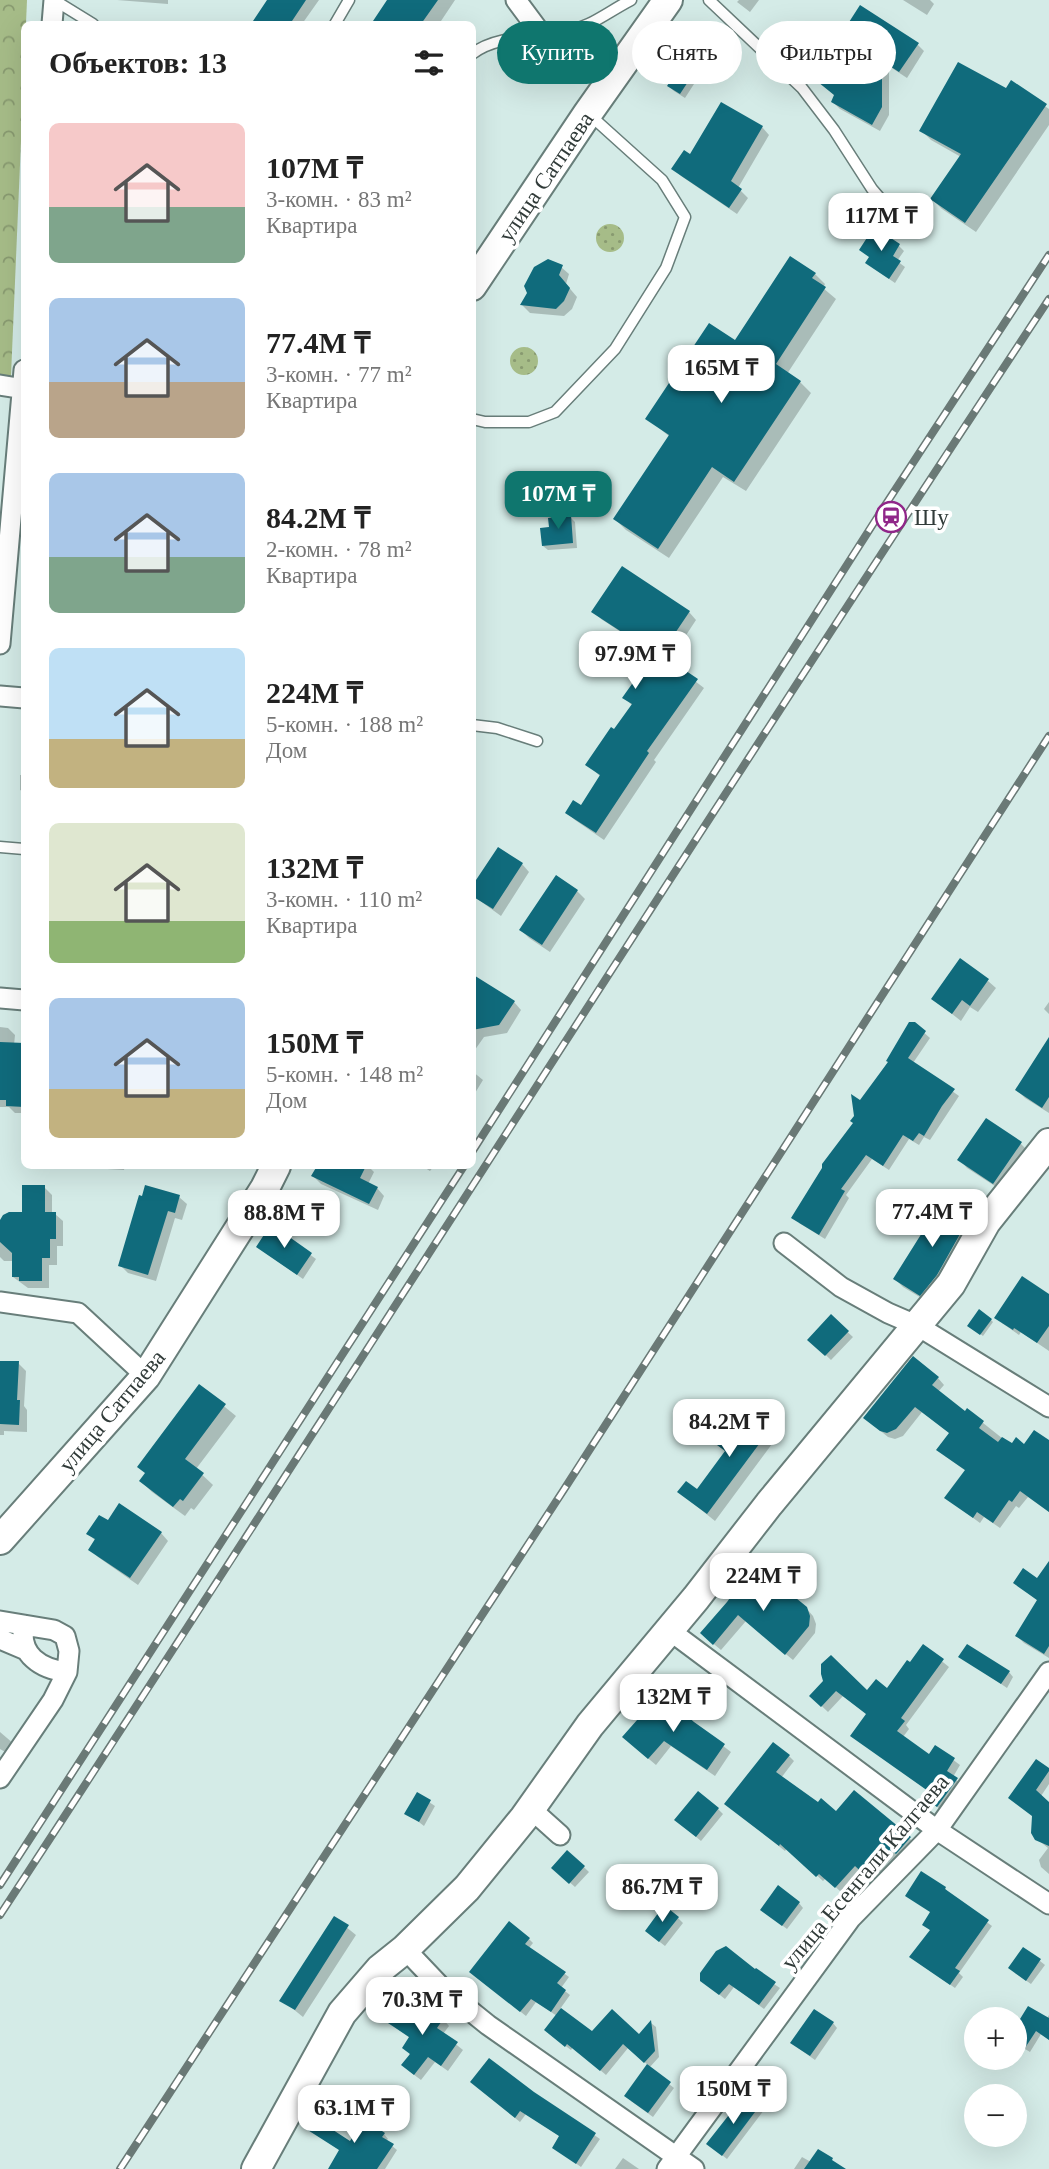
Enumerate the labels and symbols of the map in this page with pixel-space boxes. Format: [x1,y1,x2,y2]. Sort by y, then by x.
street label: улица Сатпаева [493,107,599,247]
pin: 117M ₸ [824,194,938,253]
pin: 165M ₸ [664,346,778,405]
pin: 107M ₸ [501,472,615,531]
station icon: Шу [874,500,908,534]
place label: Шу [914,505,949,530]
pin: 97.9M ₸ [570,632,700,691]
pin: 88.8M ₸ [219,1190,349,1250]
pin: 77.4M ₸ [867,1190,997,1249]
street label: улица Сатпаева [54,1345,170,1477]
pin: 84.2M ₸ [664,1400,794,1459]
pin: 224M ₸ [706,1554,820,1613]
pin: 132M ₸ [616,1674,730,1734]
street label: улица Есенгали Калгаева [776,1770,954,1974]
pin: 86.7M ₸ [597,1864,727,1924]
pin: 70.3M ₸ [357,1978,487,2037]
pin: 150M ₸ [676,2066,790,2126]
pin: 63.1M ₸ [289,2086,419,2145]

